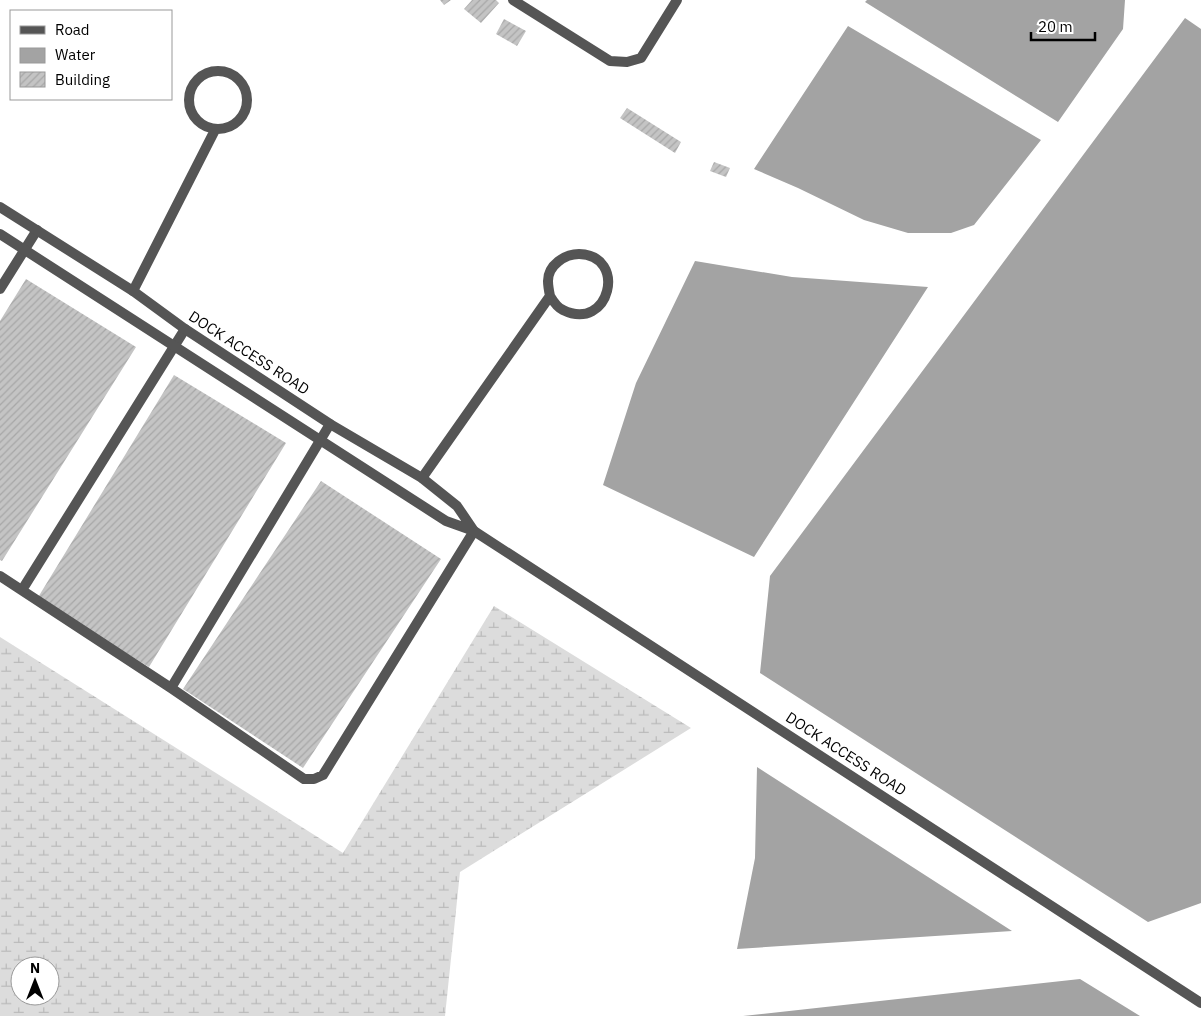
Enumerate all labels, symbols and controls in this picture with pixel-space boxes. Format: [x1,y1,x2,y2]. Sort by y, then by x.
legend [10,10,172,100]
scale bar [1031,10,1095,42]
text: 20 m [1038,17,1073,36]
text: Road [55,20,90,39]
text: Water [55,45,96,64]
text: Building [55,70,110,89]
street label: DOCK ACCESS ROAD [185,306,313,399]
street label: DOCK ACCESS ROAD [782,707,910,800]
north arrow [10,956,60,1006]
text: N [30,959,40,977]

